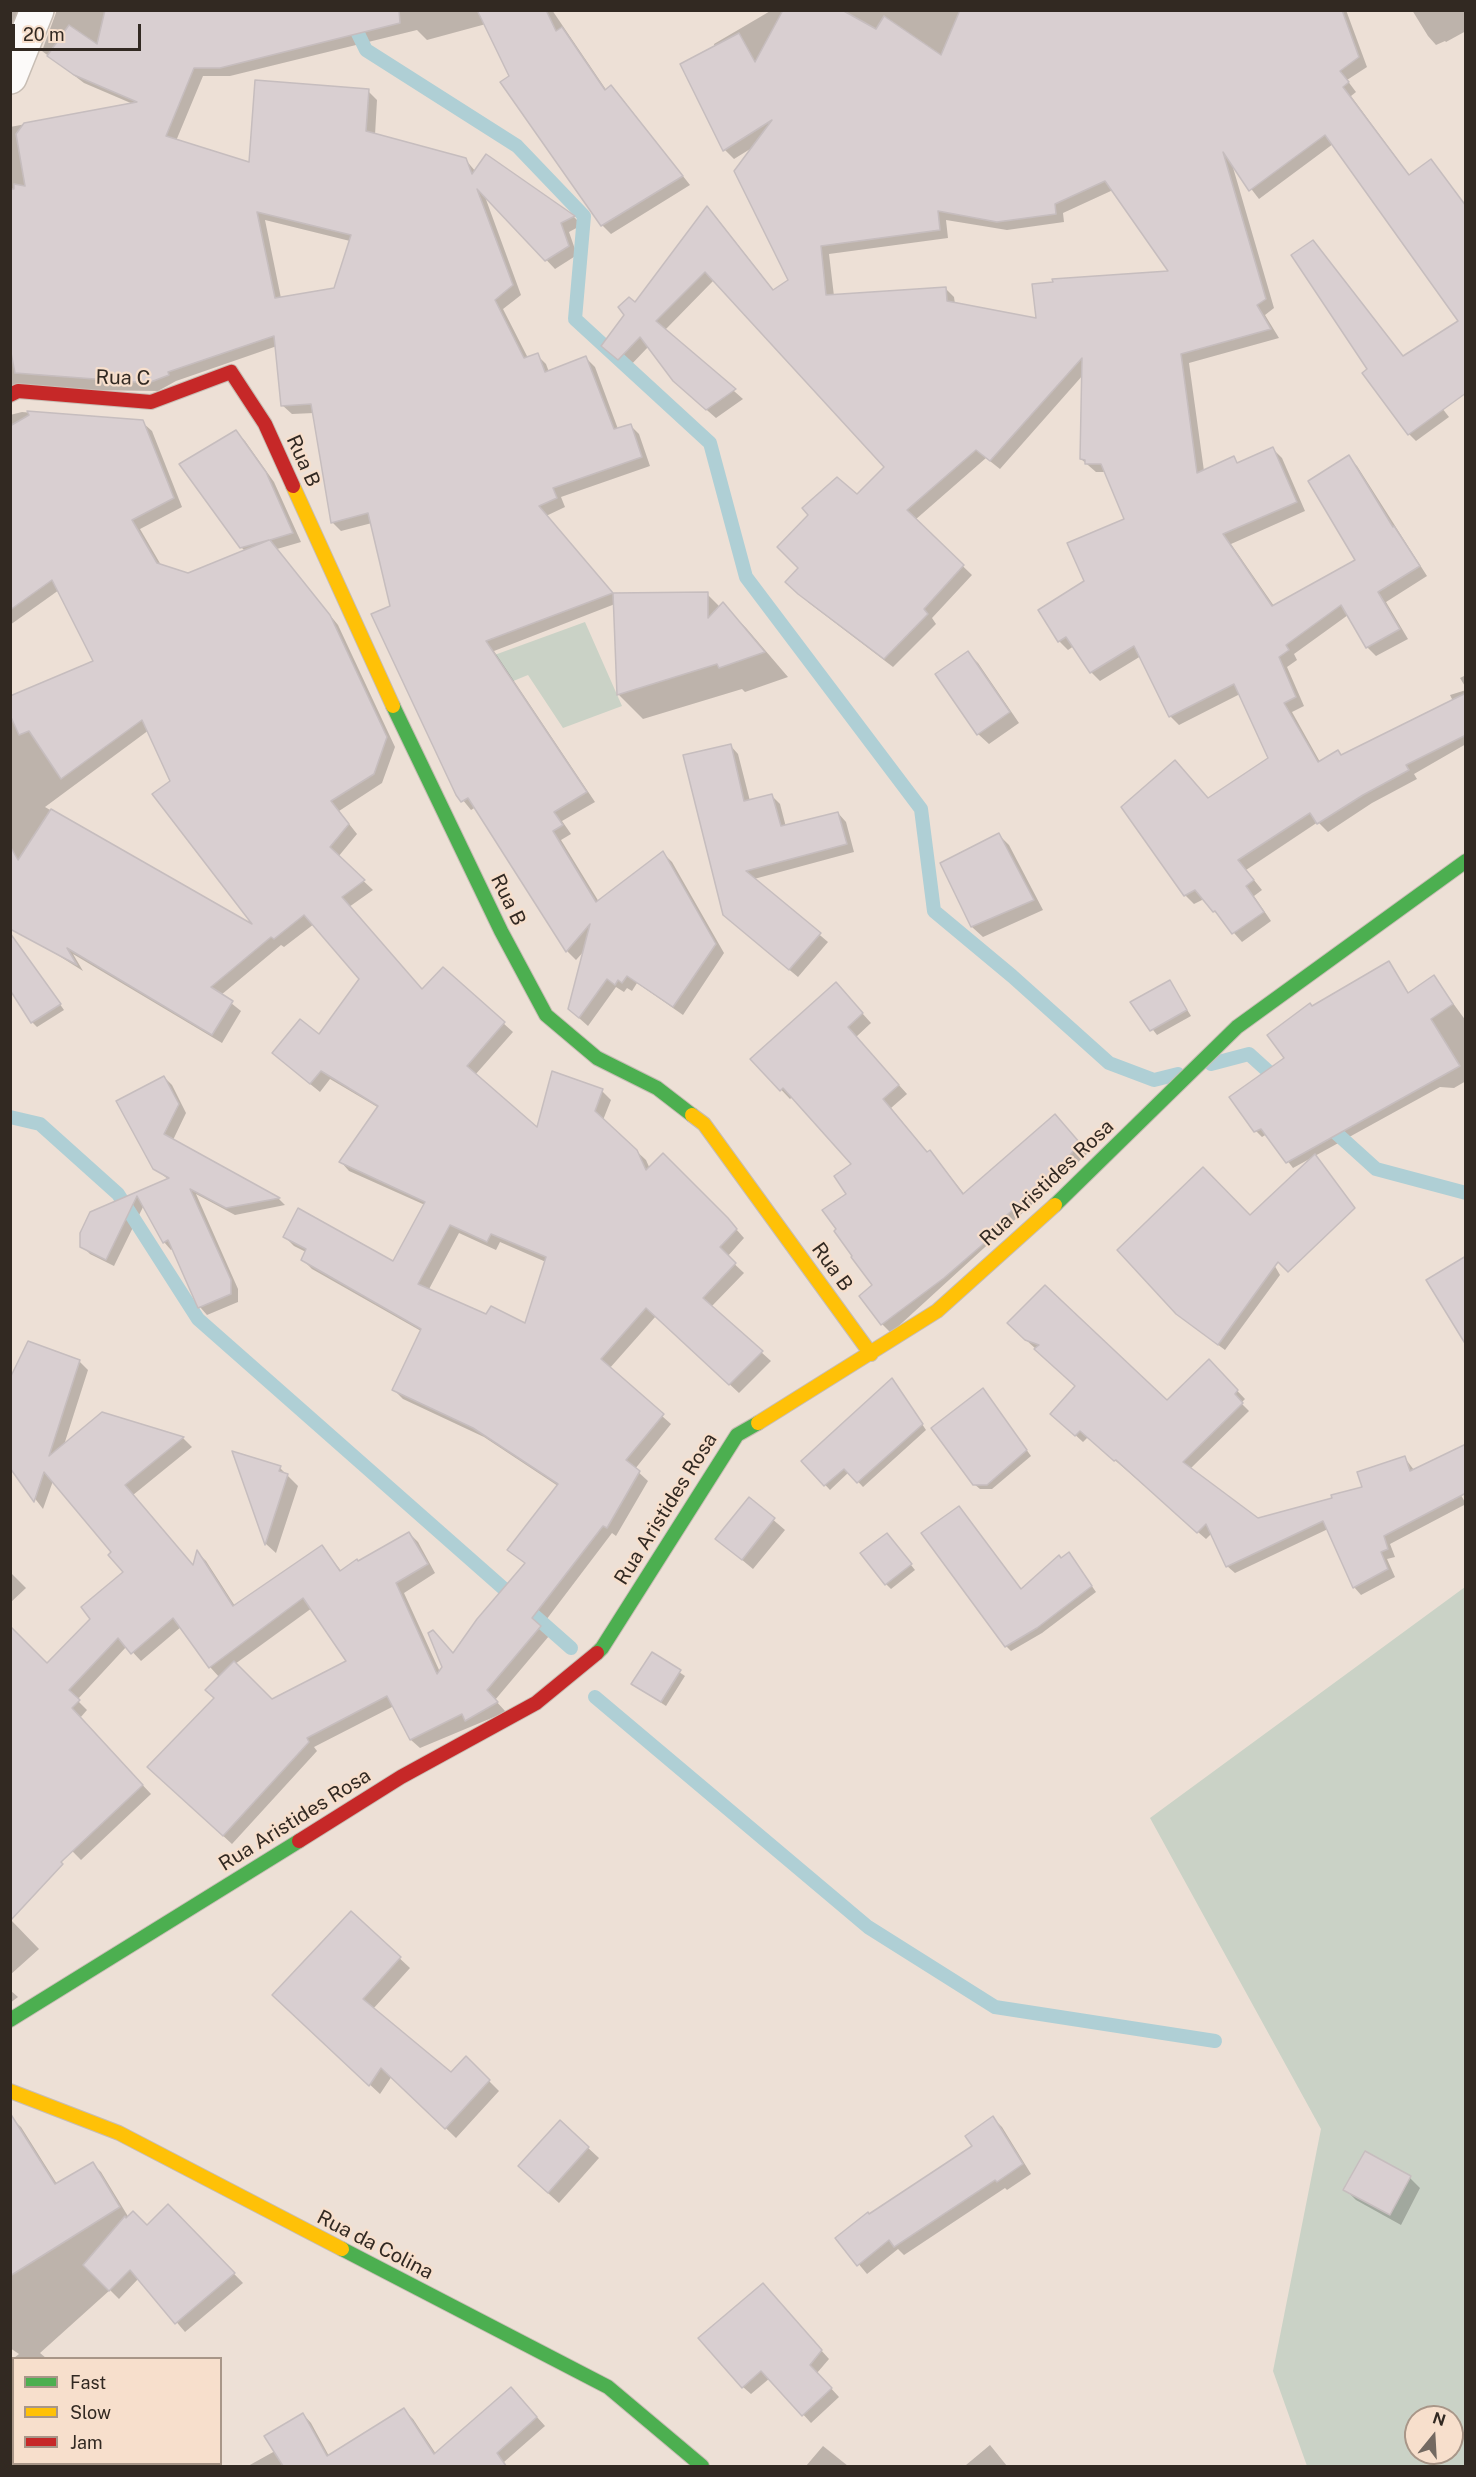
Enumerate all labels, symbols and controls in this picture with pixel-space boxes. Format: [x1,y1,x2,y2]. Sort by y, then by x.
scale bar [15,12,144,50]
text: 20 m [23,24,65,45]
street label: Rua C [95,366,151,390]
street label: Rua B [281,431,325,491]
street label: Rua B [485,870,531,930]
street label: Rua Aristides Rosa [975,1115,1119,1251]
street label: Rua B [806,1238,858,1296]
street label: Rua Aristides Rosa [610,1429,722,1589]
street label: Rua Aristides Rosa [215,1764,375,1876]
street label: Rua da Colina [313,2205,437,2285]
legend [12,2357,222,2465]
text: Fast [70,2372,106,2393]
text: Slow [70,2402,111,2423]
north arrow [1404,2405,1464,2465]
text: N [1430,2408,1448,2430]
text: Jam [70,2432,103,2453]

